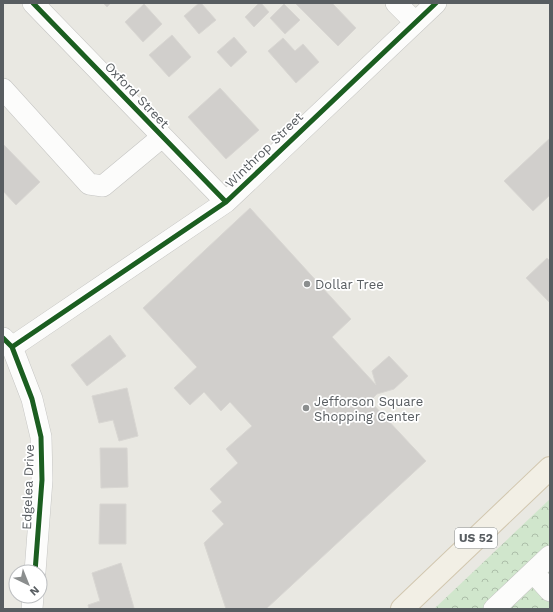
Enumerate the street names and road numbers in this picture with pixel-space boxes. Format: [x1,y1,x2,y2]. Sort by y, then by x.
street label: Oxford Street [102,59,173,132]
street label: Winthrop Street [222,109,306,191]
street label: Edgelea Drive [19,444,37,530]
road number: US 52 [455,528,497,548]

